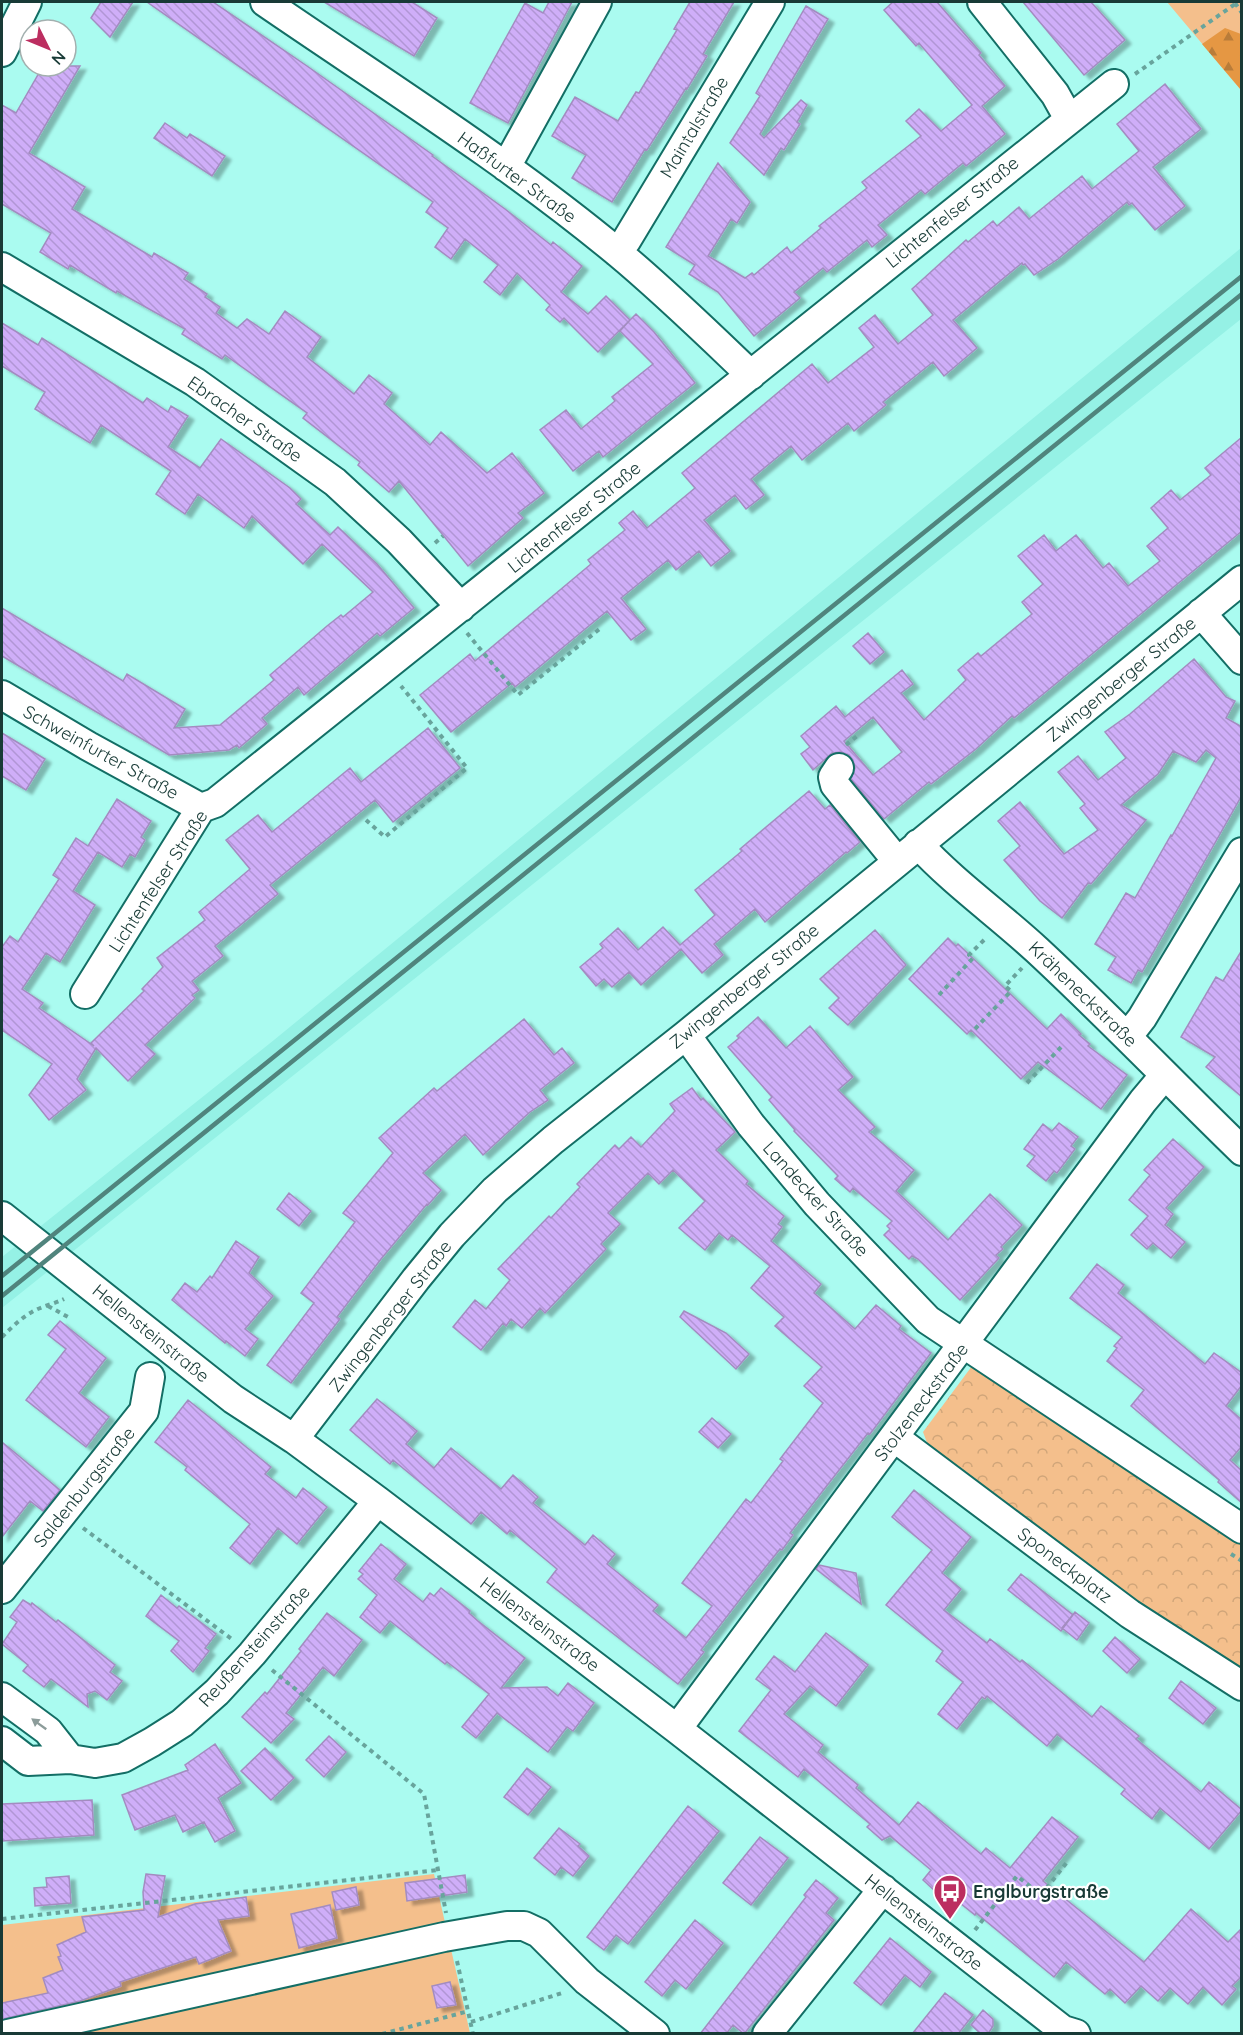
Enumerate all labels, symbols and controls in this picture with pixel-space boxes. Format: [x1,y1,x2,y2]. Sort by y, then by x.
north arrow [18,18,78,78]
text: N [48,47,70,69]
street label: Maintalstraße [655,72,733,182]
street label: Haßfurter Straße [453,126,581,228]
street label: Lichtenfelser Straße [881,151,1023,273]
street label: Ebracher Straße [183,371,307,467]
street label: Lichtenfelser Straße [503,456,645,578]
street label: Zwingenberger Straße [1041,611,1201,747]
street label: Schweinfurter Straße [19,700,183,804]
street label: Lichtenfelser Straße [103,806,213,956]
street label: Zwingenberger Straße [664,918,824,1054]
street label: Kräheneckstraße [1024,936,1142,1052]
street label: Landecker Straße [758,1137,874,1261]
street label: Zwingenberger Straße [324,1235,456,1397]
street label: Hellensteinstraße [88,1279,214,1387]
street label: Stolzeneckstraße [869,1338,973,1466]
street label: Saldenburgstraße [28,1422,140,1552]
street label: Sponeckplatz [1013,1522,1117,1608]
street label: Hellensteinstraße [476,1572,604,1676]
street label: Reußensteinstraße [193,1580,315,1712]
one-way arrow [32,1719,47,1731]
street label: Hellensteinstraße [860,1869,988,1975]
bus stop icon: Englburgstraße [932,1873,968,1920]
place label: Englburgstraße [973,1880,1109,1903]

